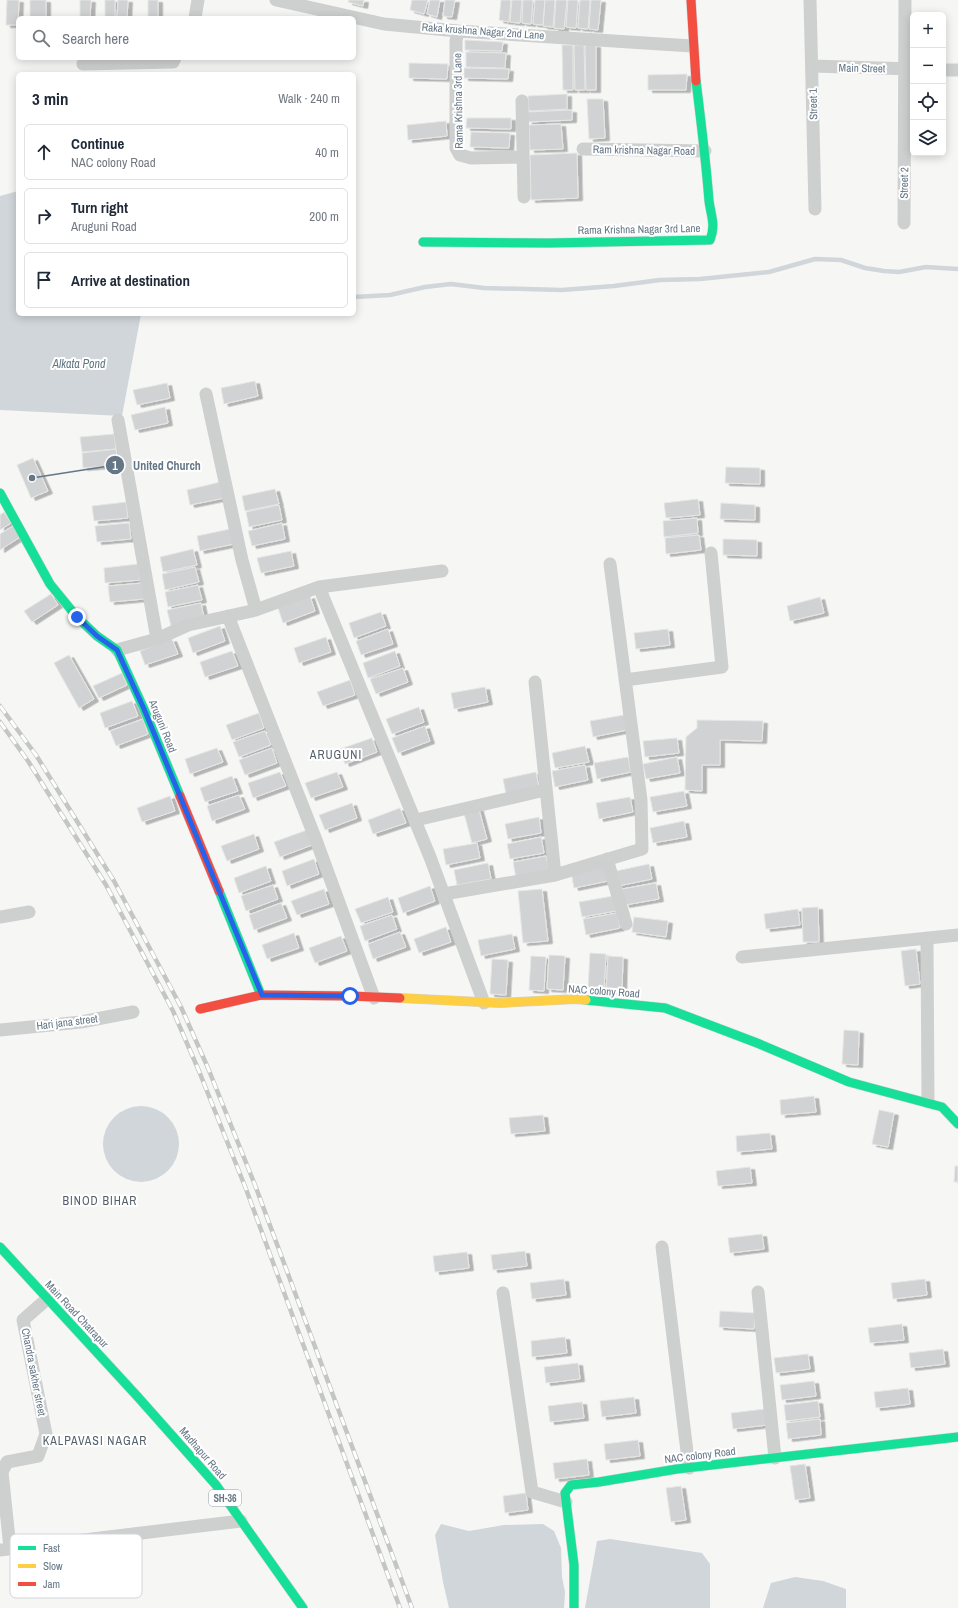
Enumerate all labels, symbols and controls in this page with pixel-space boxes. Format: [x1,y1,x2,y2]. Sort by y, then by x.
map controls [910,12,946,156]
button: + [910,12,946,48]
search box [16,16,356,60]
street label: Raka krushna Nagar 2nd Lane [421,20,545,42]
icon: search [30,27,52,49]
text: Search here [62,28,129,49]
button: − [910,48,946,84]
street label: Rama Krishna 3rd Lane [450,53,466,149]
street label: Main Street [839,61,886,75]
button: locate [910,84,946,120]
text: 3 min [32,87,68,110]
street label: Street 1 [806,88,820,120]
text: Walk · 240 m [278,90,340,107]
button: layers [910,120,946,156]
text: Continue [71,133,124,154]
icon: ahead [33,141,55,163]
street label: Ram krishna Nagar Road [593,142,695,158]
text: 40 m [315,144,339,161]
text: NAC colony Road [71,154,156,171]
street label: Street 2 [897,167,911,199]
text: Turn right [71,197,128,218]
icon: right [33,205,55,227]
text: 200 m [309,208,339,225]
text: Aruguni Road [71,218,137,235]
street label: Rama Krishna Nagar 3rd Lane [577,221,701,237]
icon: arrive [33,269,55,291]
text: Arrive at destination [71,270,190,291]
water label: Alkata Pond [51,356,106,372]
callout: United Church [105,453,209,477]
text: 1 [112,458,118,474]
text: United Church [133,458,201,474]
route end [68,608,86,626]
street label: Aruguni Road [146,697,180,754]
district label: ARUGUNI [309,747,362,763]
street label: NAC colony Road [568,982,640,1000]
route start [341,987,359,1005]
street label: Hari jana street [36,1011,99,1033]
district label: BINOD BIHAR [63,1193,137,1209]
street label: Main Road Chatrapur [42,1278,112,1350]
street label: Chandra sakher street [19,1327,49,1418]
street label: Madhapur Road [176,1424,230,1482]
district label: KALPAVASI NAGAR [43,1433,147,1449]
street label: NAC colony Road [664,1444,736,1466]
road number: SH-36 [209,1490,241,1506]
legend [10,1534,142,1598]
text: Fast [43,1541,61,1555]
text: Slow [43,1559,63,1573]
text: Jam [43,1577,60,1591]

